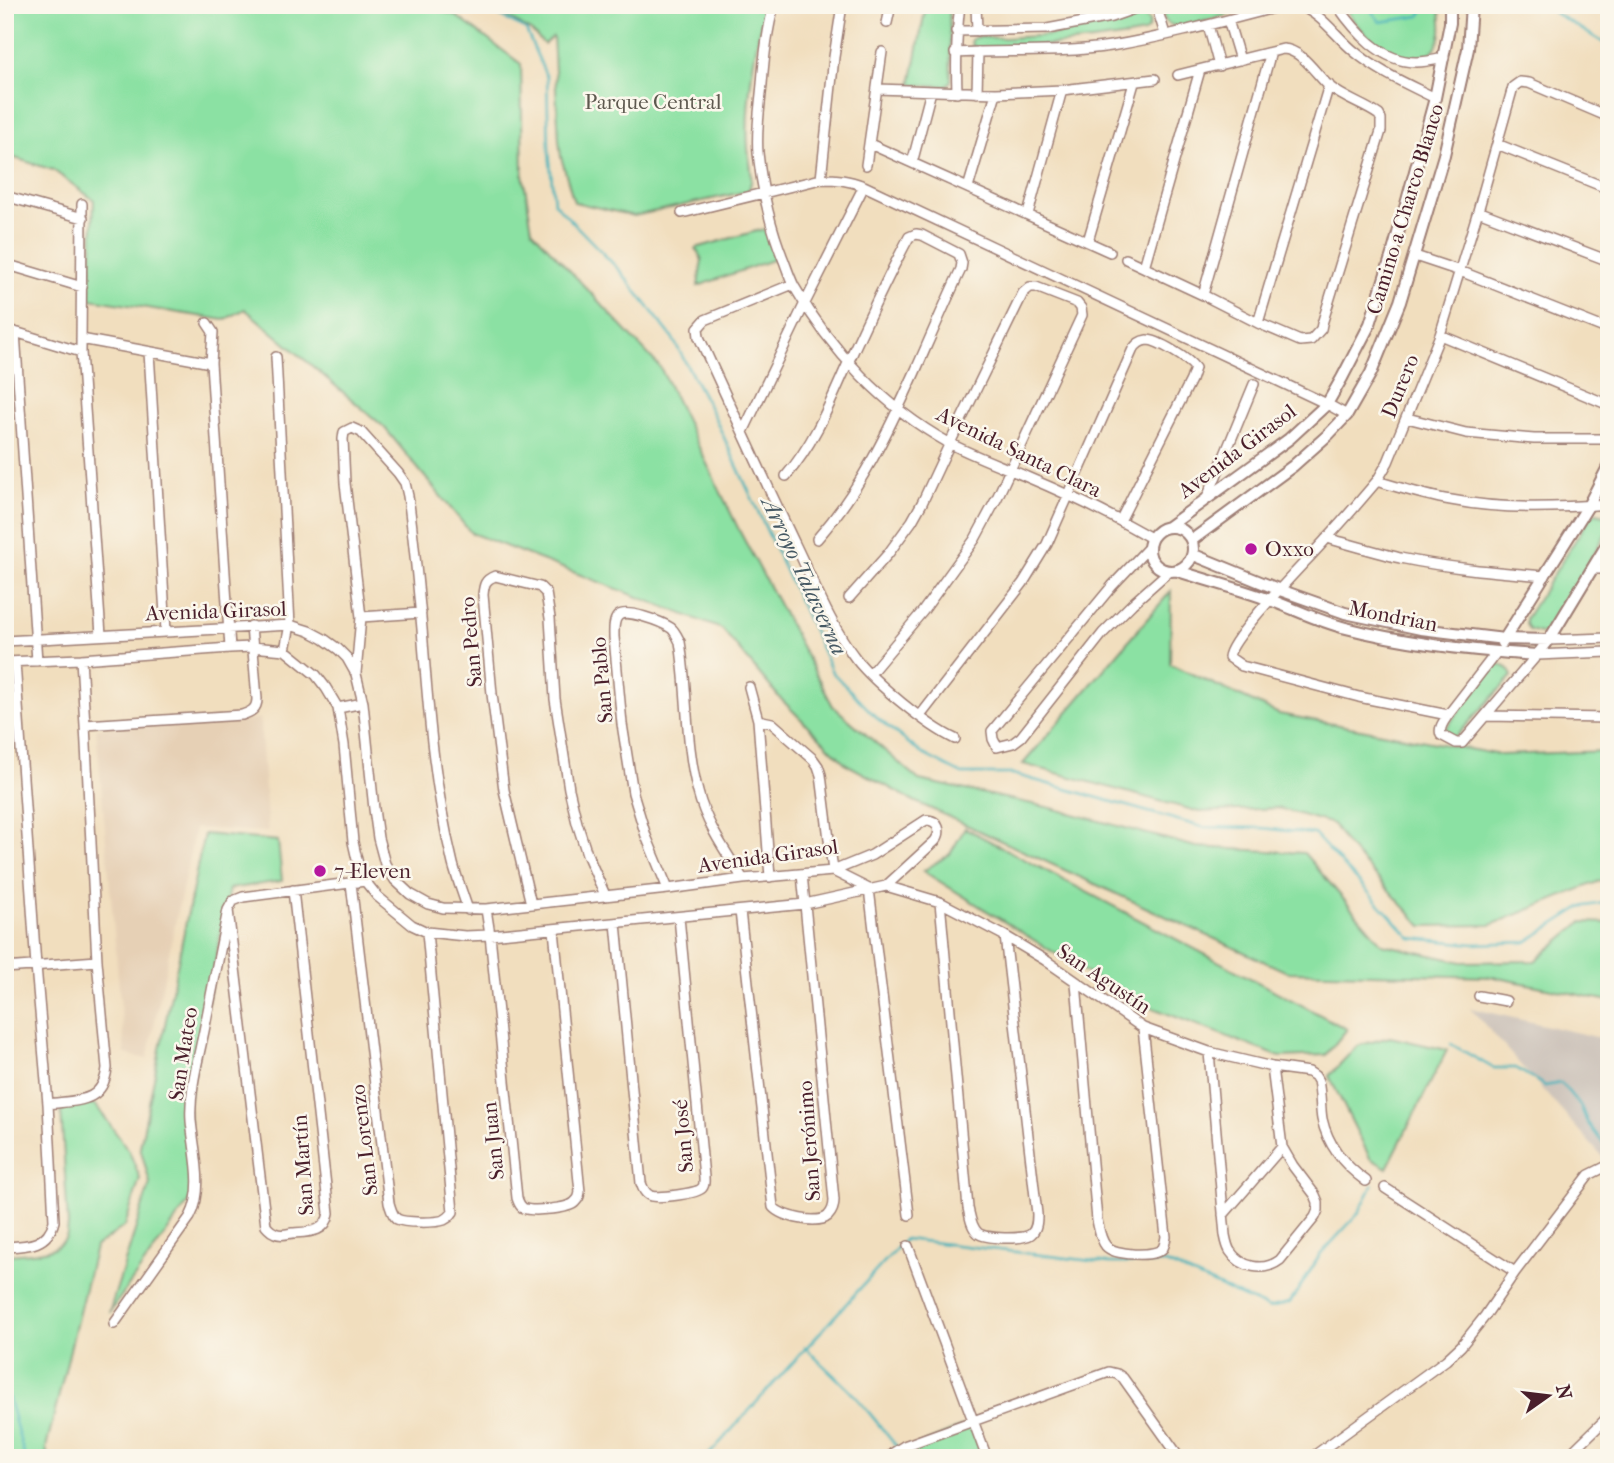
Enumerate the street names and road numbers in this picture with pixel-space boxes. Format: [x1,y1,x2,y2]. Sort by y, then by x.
street label: Camino a Charco Blanco [1361,101,1449,317]
street label: Durero [1376,351,1424,421]
street label: Avenida Girasol [1173,399,1301,504]
street label: Avenida Santa Clara [932,401,1105,502]
street label: San Pedro [455,596,487,688]
street label: Mondrian [1347,596,1439,636]
street label: Avenida Girasol [144,597,287,625]
street label: San Pablo [586,636,618,724]
street label: Avenida Girasol [695,834,840,878]
street label: San Agustín [1053,939,1155,1019]
street label: San Mateo [164,1005,202,1103]
street label: San Jerónimo [793,1080,825,1202]
street label: San Lorenzo [345,1083,383,1197]
street label: San José [668,1098,698,1174]
street label: San Juan [477,1101,509,1181]
street label: San Martín [288,1114,318,1216]

